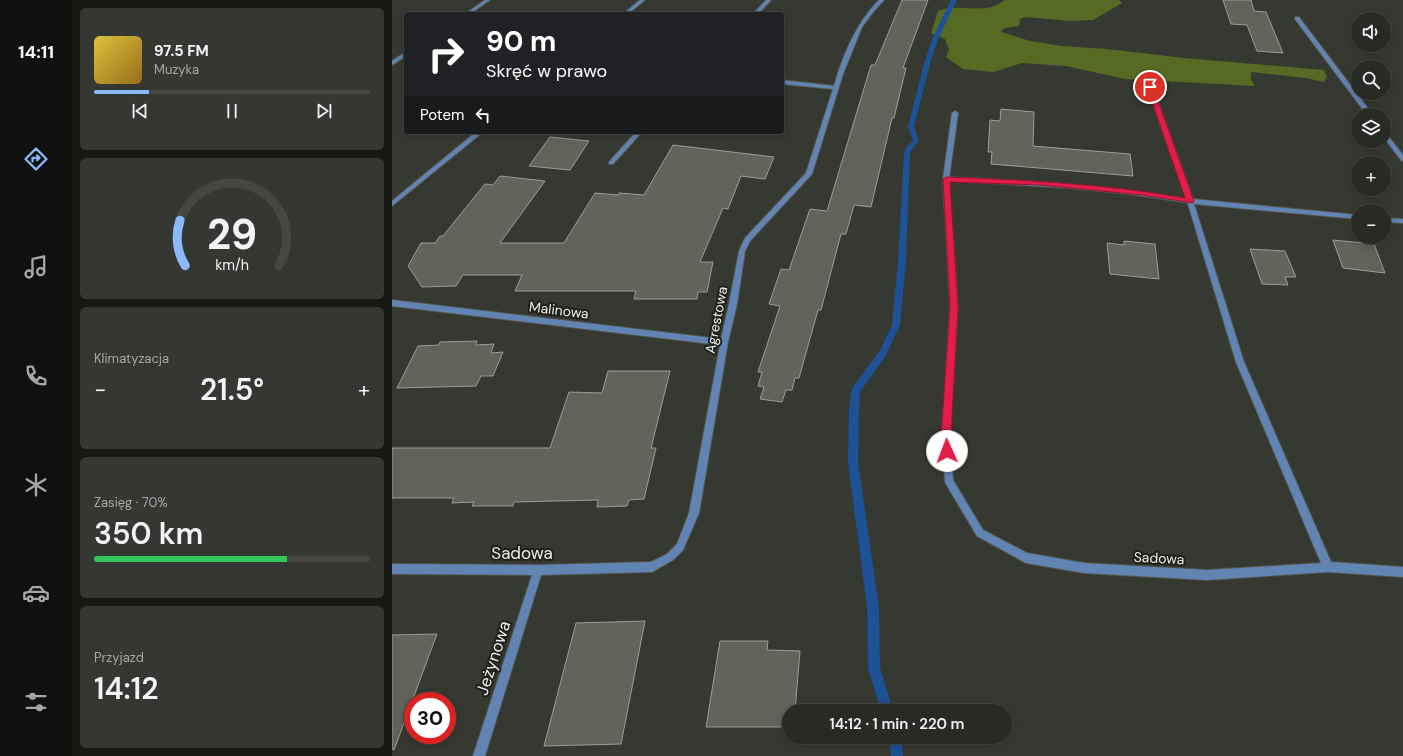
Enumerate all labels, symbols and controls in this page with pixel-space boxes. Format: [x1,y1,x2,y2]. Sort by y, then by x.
map controls [1351,12,1391,244]
button: sound [1351,12,1391,52]
text: 90 m [486,23,556,60]
icon: right [420,28,472,80]
text: 14:11 [18,40,54,64]
text: 97.5 FM [154,41,209,61]
text: Skręć w prawo [486,59,607,83]
button: search [1351,60,1391,100]
text: Muzyka [154,61,199,78]
pin [1133,70,1167,104]
icon: arrive [1139,76,1161,98]
icon: previous [129,100,151,122]
icon: pause [221,100,243,122]
icon: next [313,100,335,122]
icon: left [472,104,494,126]
text: Potem [420,105,464,125]
button: layers [1351,108,1391,148]
icon: directions [22,145,50,173]
button: + [1351,156,1391,196]
button: − [1351,204,1391,244]
text: 29 [207,208,257,262]
icon: music [22,253,50,281]
text: km/h [215,256,249,274]
street label: Agrestowa [701,285,731,355]
street label: Malinowa [528,297,590,323]
text: Klimatyzacja [94,350,169,367]
icon: phone [22,362,50,390]
text: 21.5° [200,370,264,409]
text: − [94,375,106,404]
text: + [358,375,370,404]
position arrow [926,430,968,472]
icon: climate [22,471,50,499]
text: Zasięg · 70% [94,494,168,511]
text: 350 km [94,514,203,553]
street label: Sadowa [491,542,553,564]
street label: Sadowa [1133,548,1185,568]
icon: car [22,579,50,607]
street label: Jeżynowa [471,618,515,698]
text: Przyjazd [94,649,144,666]
text: 14:12 [94,669,159,708]
icon: filters [22,688,50,716]
speed limit sign: 30 [404,692,456,744]
text: 14:12 · 1 min · 220 m [829,714,965,734]

